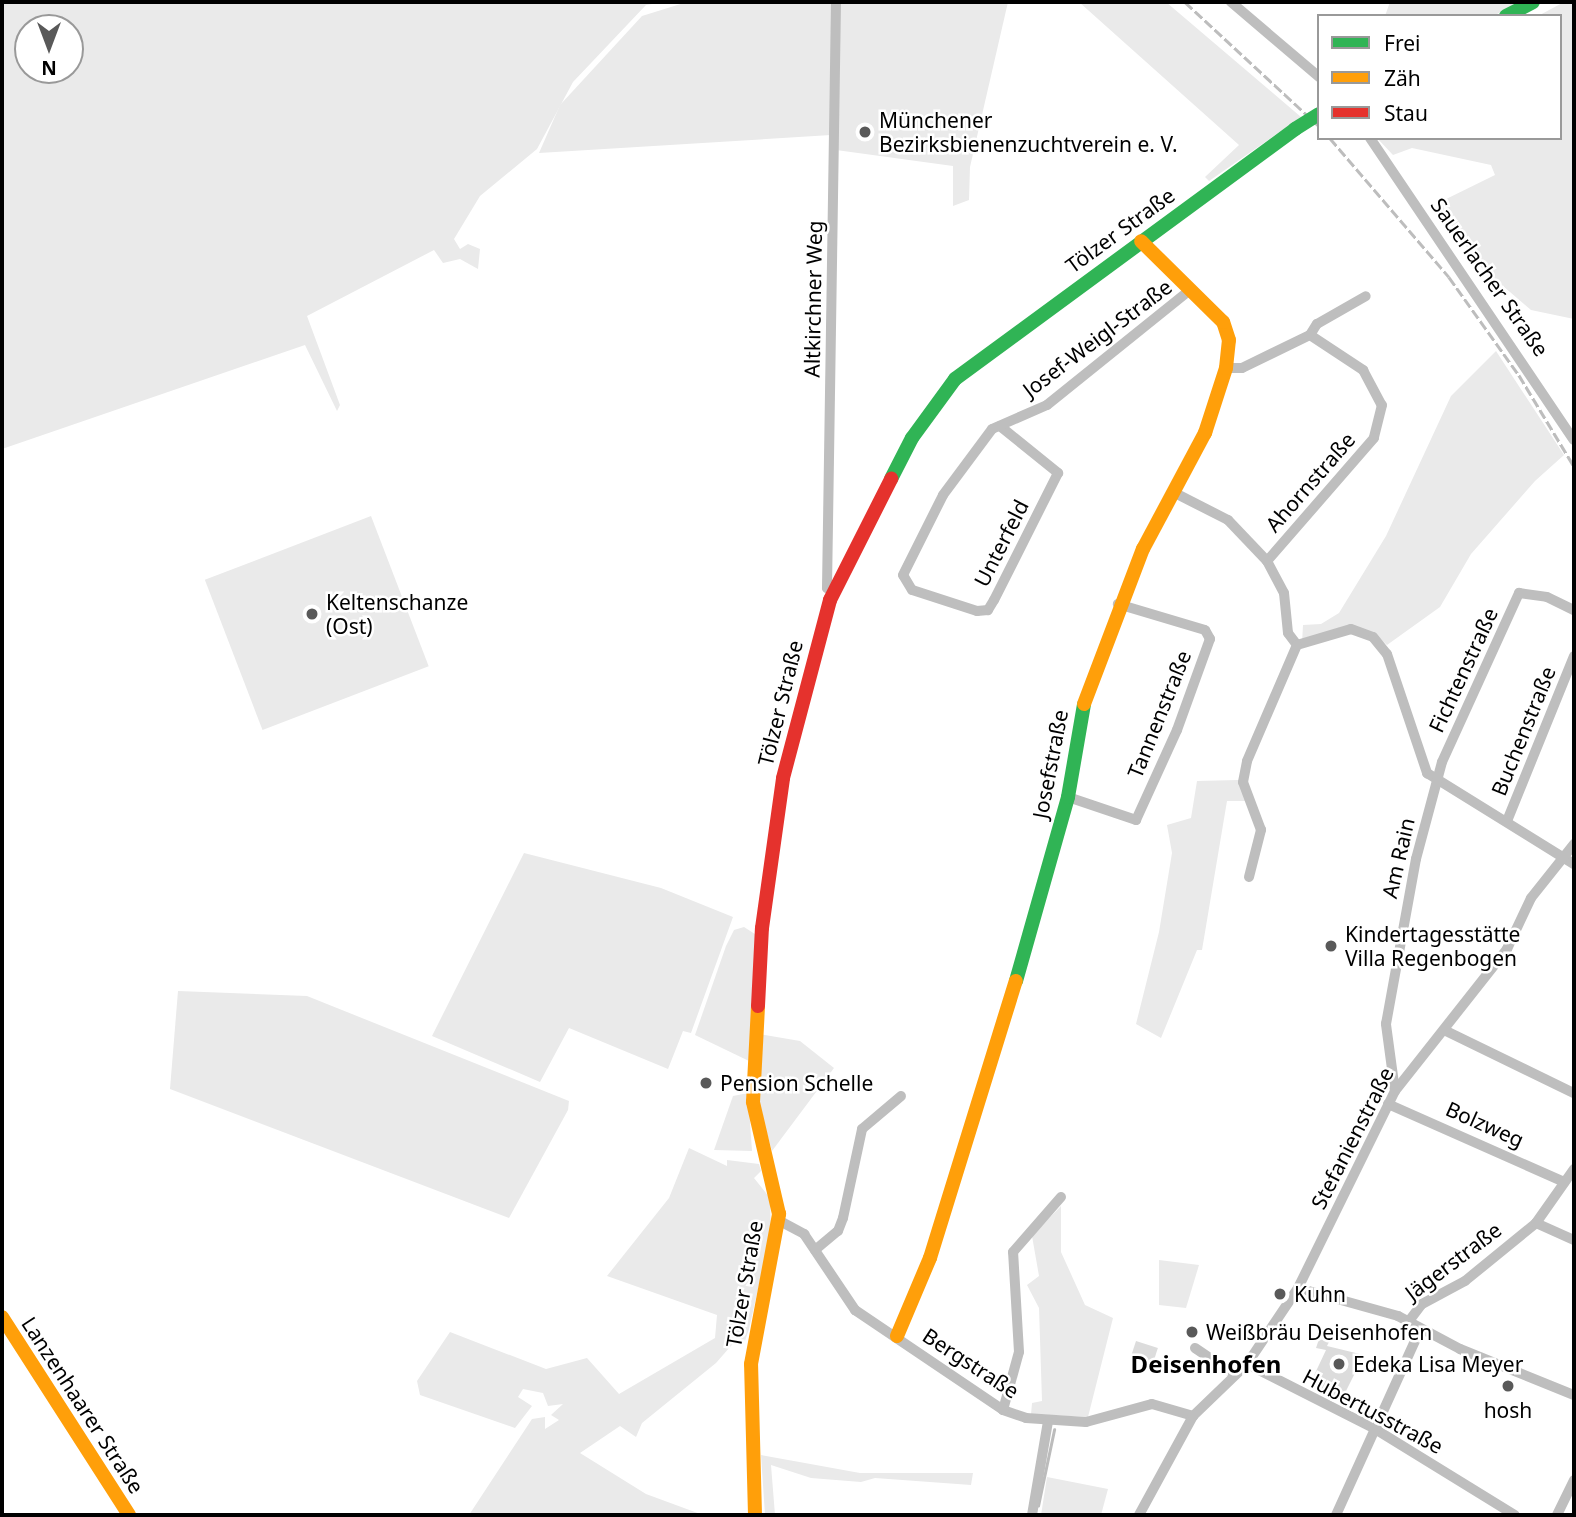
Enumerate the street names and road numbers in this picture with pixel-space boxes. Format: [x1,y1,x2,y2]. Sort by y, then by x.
street label: Tölzer Straße [1061,182,1179,278]
street label: Sauerlacher Straße [1426,193,1554,361]
street label: Altkirchner Weg [799,220,827,378]
street label: Josef-Weigl-Straße [1018,274,1176,402]
street label: Ahornstraße [1260,427,1360,537]
street label: Unterfeld [968,495,1034,591]
street label: Fichtenstraße [1423,604,1503,736]
street label: Tölzer Straße [752,638,808,768]
street label: Tannenstraße [1122,647,1196,781]
street label: Buchenstraße [1486,663,1560,799]
street label: Josefstraße [1027,707,1073,821]
street label: Am Rain [1377,815,1419,901]
street label: Stefanienstraße [1305,1063,1399,1213]
street label: Bolzweg [1442,1096,1528,1152]
street label: Jägerstraße [1400,1217,1506,1305]
street label: Tölzer Straße [720,1219,768,1349]
street label: Lanzenhaarer Straße [16,1312,150,1498]
street label: Bergstraße [918,1323,1024,1403]
street label: Hubertusstraße [1298,1363,1448,1459]

